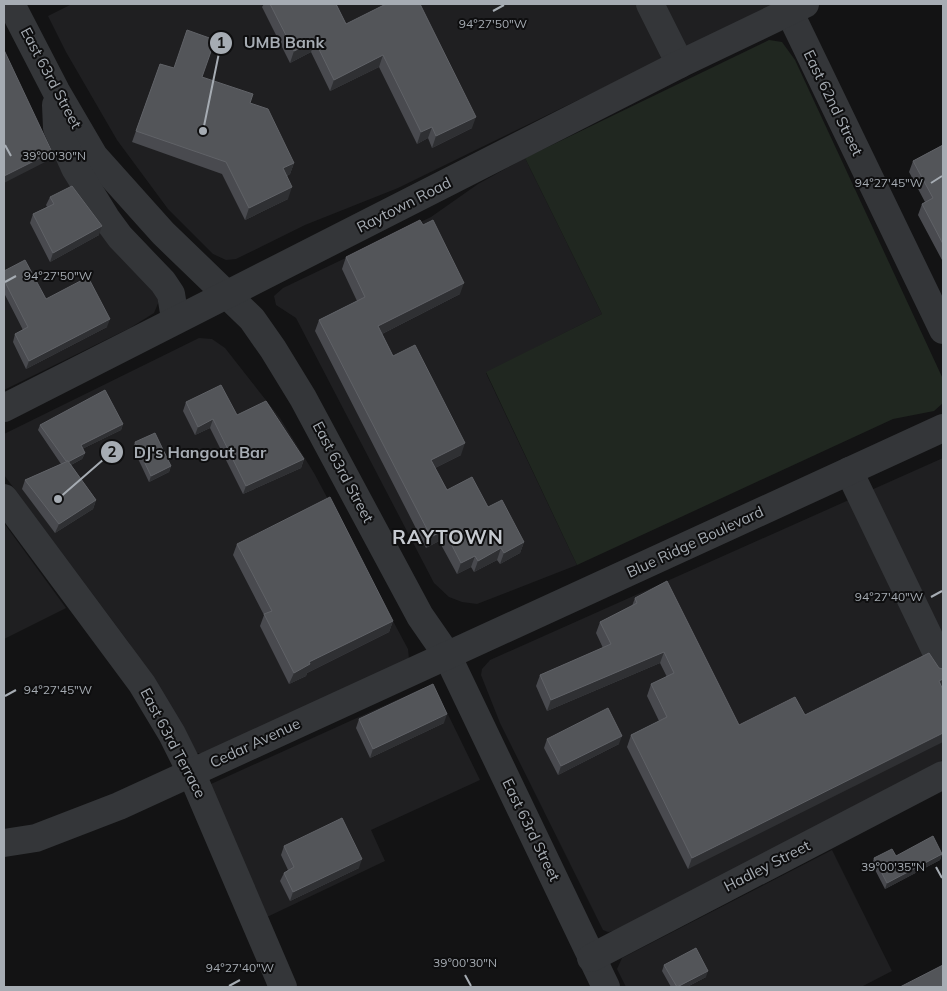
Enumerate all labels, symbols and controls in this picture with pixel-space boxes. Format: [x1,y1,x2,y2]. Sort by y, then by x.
text: 94°27'50"W [459,16,527,31]
street label: East 63rd Street [17,24,86,132]
callout: UMB Bank [208,27,334,58]
text: UMB Bank [244,32,325,52]
text: 1 [216,33,226,52]
street label: East 62nd Street [800,47,867,159]
text: 39°00'30"N [22,148,86,163]
street label: Raytown Road [353,173,454,237]
text: 94°27'45"W [855,175,923,190]
text: 94°27'50"W [24,268,92,283]
street label: East 63rd Street [309,418,378,526]
callout: DJ's Hangout Bar [99,436,277,467]
text: 2 [107,442,117,461]
text: DJ's Hangout Bar [134,442,267,462]
street label: Blue Ridge Boulevard [623,501,766,582]
district label: RAYTOWN [392,524,504,549]
text: 94°27'40"W [855,589,923,604]
text: 94°27'45"W [24,682,92,697]
street label: East 63rd Terrace [136,685,210,801]
street label: Cedar Avenue [207,713,303,772]
street label: East 63rd Street [498,775,565,884]
street label: Hadley Street [720,836,813,895]
text: 39°00'35"N [861,859,925,874]
text: 39°00'30"N [433,955,497,970]
text: 94°27'40"W [206,960,274,975]

